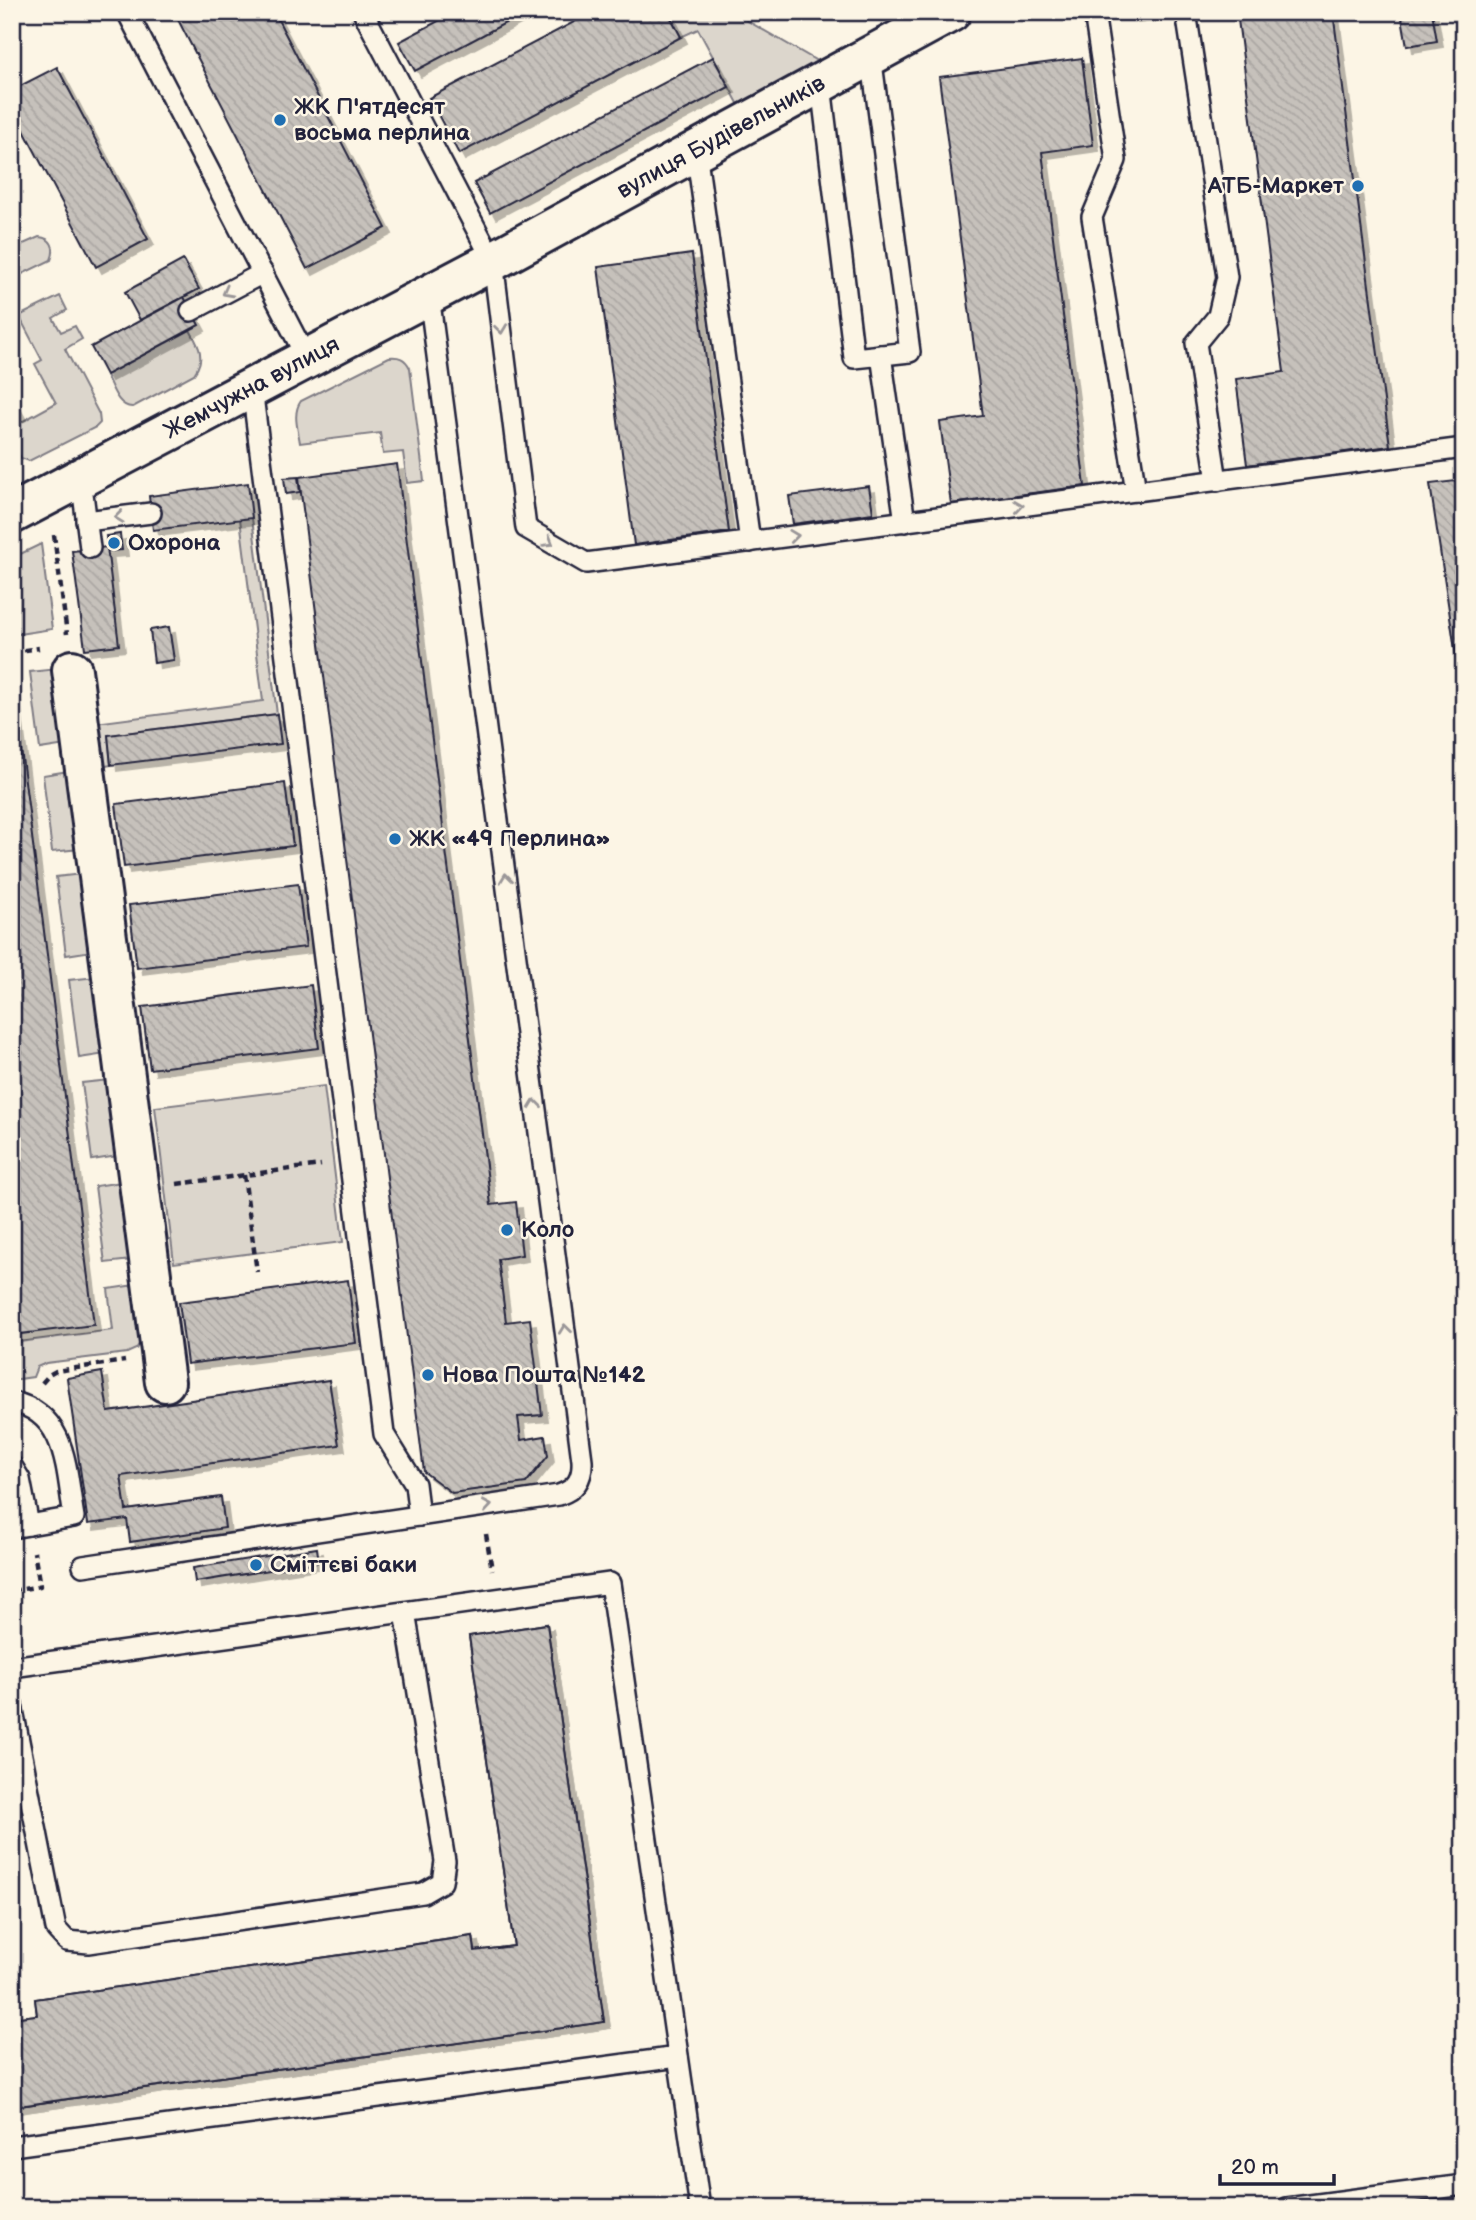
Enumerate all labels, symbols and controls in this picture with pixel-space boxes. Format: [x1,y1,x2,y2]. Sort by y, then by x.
street label: вулиця Будівельників [612,69,830,205]
place label: ЖК П'ятдесят восьма перлина [294,93,470,147]
marker: ЖК П'ятдесят восьма перлина [272,112,288,128]
place label: АТБ-Маркет [1207,172,1344,200]
marker: АТБ-Маркет [1350,178,1366,194]
one-way arrow [222,284,234,297]
one-way arrow [494,323,509,335]
street label: Жемчужна вулиця [159,330,344,445]
one-way arrow [1013,499,1025,514]
one-way arrow [113,509,124,524]
place label: Охорона [128,529,221,557]
one-way arrow [788,529,799,544]
one-way arrow [542,534,555,547]
marker: Охорона [106,535,122,551]
place label: ЖК «49 Перлина» [409,825,611,853]
marker: ЖК «49 Перлина» [387,831,403,847]
one-way arrow [498,872,513,884]
one-way arrow [528,1098,543,1110]
place label: Коло [521,1216,574,1244]
marker: Коло [499,1222,515,1238]
one-way arrow [557,1323,572,1335]
place label: Нова Пошта №142 [442,1361,645,1389]
marker: Нова Пошта №142 [420,1367,436,1383]
one-way arrow [481,1499,493,1514]
place label: Сміттєві баки [270,1551,417,1579]
marker: Сміттєві баки [248,1557,264,1573]
scale bar [1220,2143,1334,2187]
text: 20 m [1231,2155,1279,2180]

